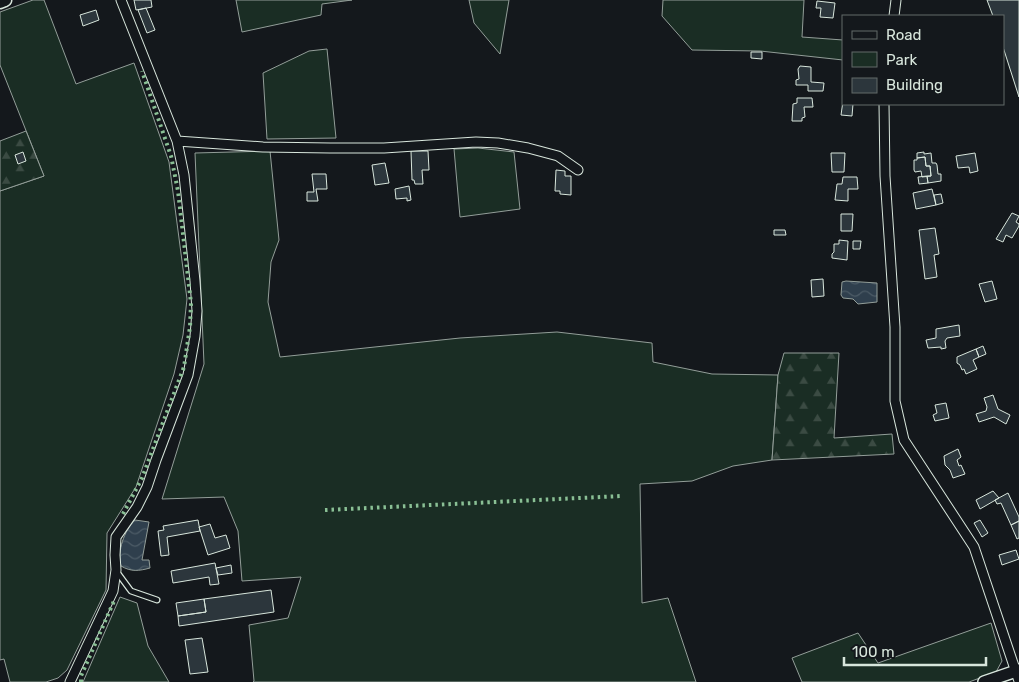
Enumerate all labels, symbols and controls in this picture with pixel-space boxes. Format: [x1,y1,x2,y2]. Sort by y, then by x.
legend [842,15,1004,105]
text: Road [886,26,922,44]
text: Park [886,51,917,69]
text: Building [886,76,943,94]
scale bar [844,634,986,666]
text: 100 m [852,643,894,661]

